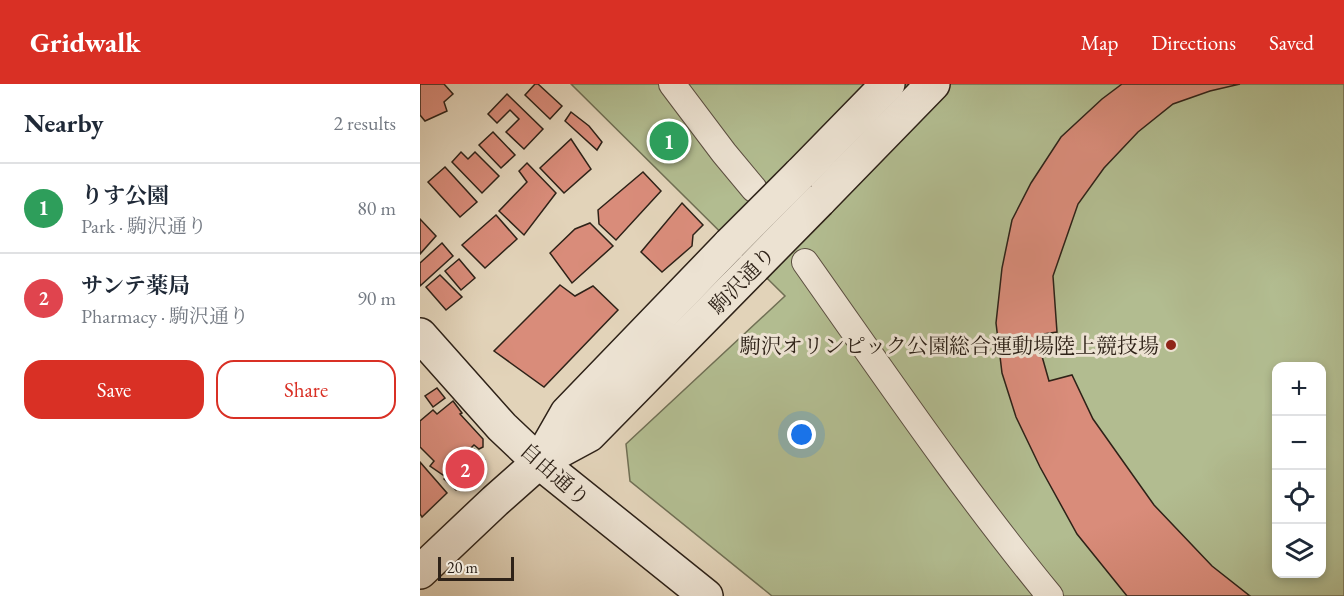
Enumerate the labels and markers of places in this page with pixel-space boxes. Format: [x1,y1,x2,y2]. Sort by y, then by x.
pin: 1 [650,118,688,164]
place label: 駒沢オリンピック公園総合運動場陸上競技場 [740,332,1159,359]
marker: 駒沢オリンピック公園総合運動場陸上競技場 [1164,338,1178,352]
pin: 2 [446,446,484,492]

